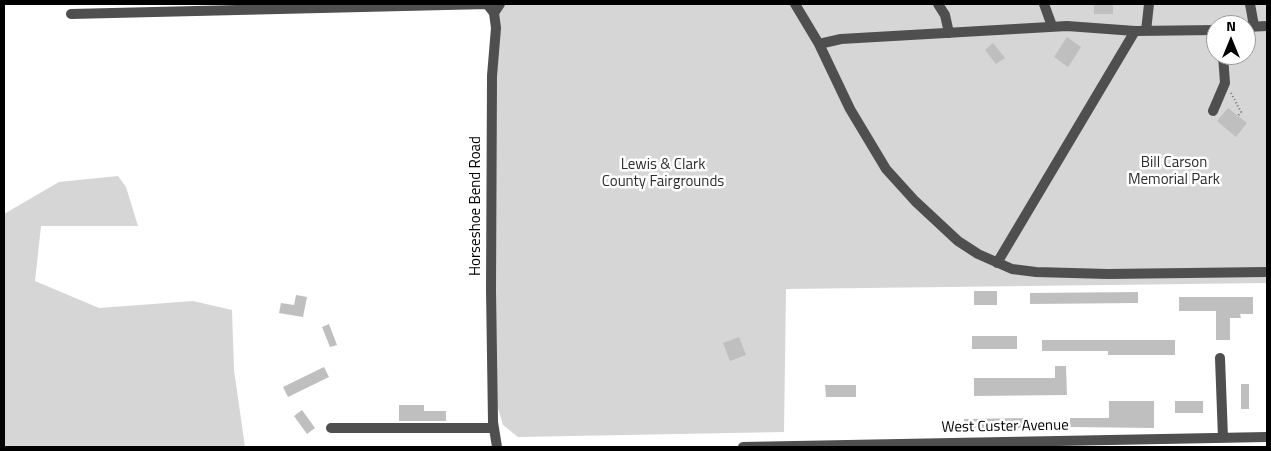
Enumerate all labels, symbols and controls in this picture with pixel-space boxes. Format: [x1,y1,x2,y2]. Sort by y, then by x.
north arrow [1206,15,1256,65]
text: N [1226,15,1236,36]
street label: Horseshoe Bend Road [467,136,485,276]
park label: Bill Carson Memorial Park [1128,154,1220,189]
park label: Lewis & Clark County Fairgrounds [602,156,724,191]
street label: West Custer Avenue [941,417,1069,437]

